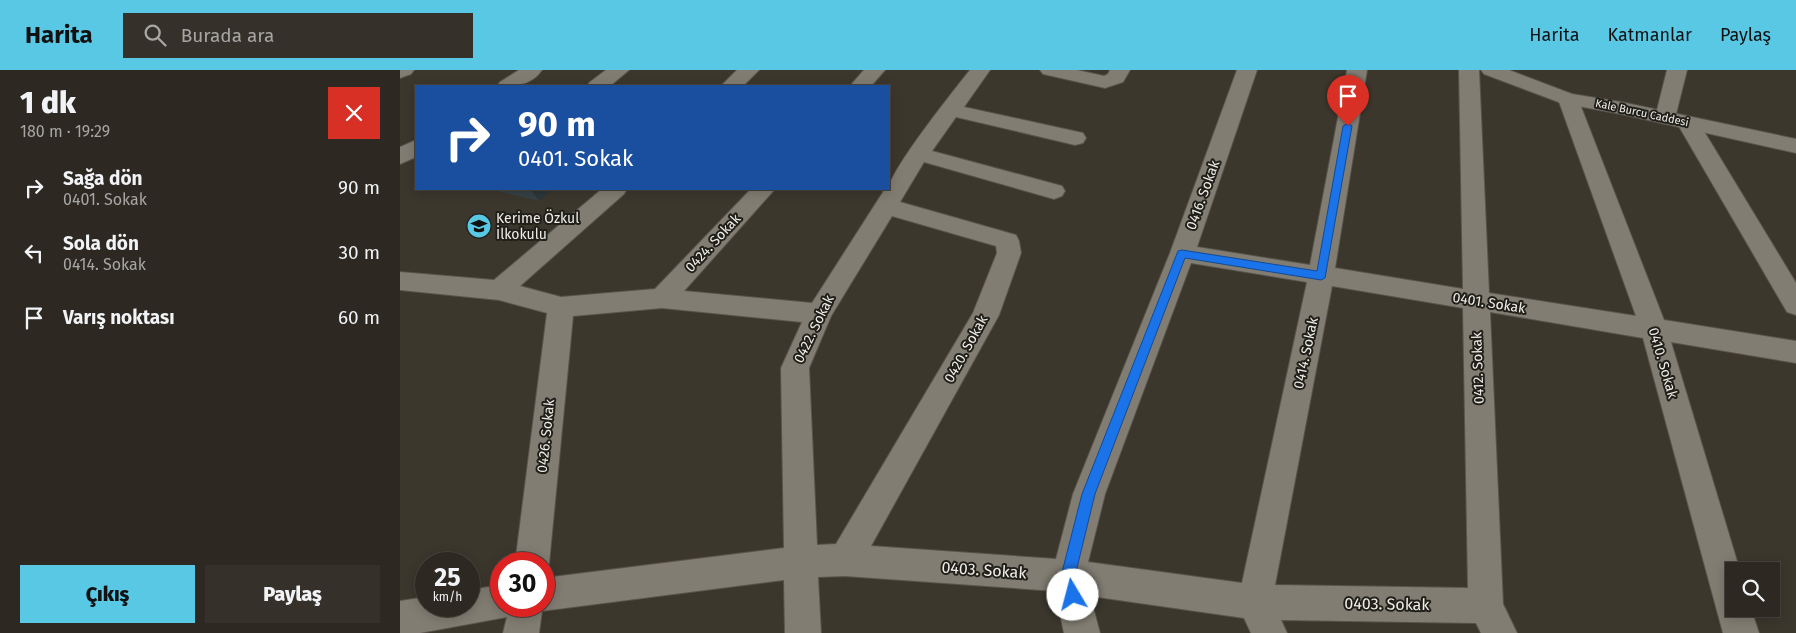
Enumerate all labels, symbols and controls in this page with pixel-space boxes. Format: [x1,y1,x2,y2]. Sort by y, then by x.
search box [123,13,473,58]
text: Harita [25,21,93,49]
icon: search [141,21,169,49]
text: Burada ara [181,24,274,47]
text: Harita [1529,24,1579,46]
text: Katmanlar [1607,24,1692,46]
text: Paylaş [1720,24,1771,46]
pin [1327,75,1369,126]
icon: arrive [1334,82,1362,110]
text: 1 dk [20,85,76,121]
button: close [328,87,380,139]
street label: Kale Burcu Caddesi [1594,97,1690,129]
text: 90 m [518,103,596,145]
icon: right [435,105,500,170]
text: 180 m · 19:29 [20,122,110,141]
text: 0401. Sokak [518,145,633,172]
street label: 0416. Sokak [1183,157,1224,232]
text: Sağa dön [63,167,143,190]
icon: right [20,174,48,202]
text: 90 m [338,176,380,199]
text: 0401. Sokak [63,190,147,209]
place label: Kerime Özkul İlkokulu [496,209,579,243]
street label: 0424. Sokak [682,210,745,276]
school or university icon: Kerime Özkul İlkokulu [466,213,492,239]
text: Sola dön [63,232,139,255]
icon: left [20,239,48,267]
text: 30 m [339,241,380,264]
text: 0414. Sokak [63,255,146,274]
street label: 0401. Sokak [1451,289,1527,317]
street label: 0422. Sokak [790,292,838,366]
icon: arrive [20,304,48,332]
text: Varış noktası [63,306,175,329]
text: 60 m [338,306,380,329]
street label: 0420. Sokak [941,312,992,386]
street label: 0414. Sokak [1290,315,1322,390]
street label: 0410. Sokak [1645,326,1681,401]
street label: 0412. Sokak [1468,331,1488,404]
street label: 0426. Sokak [534,397,558,474]
speed limit sign: 30 [490,552,555,617]
street label: 0403. Sokak [941,558,1028,583]
map controls [1725,562,1780,617]
button: search [1725,562,1780,617]
text: 25 [434,563,461,593]
button: Çıkış [20,565,195,623]
button: Paylaş [205,565,380,623]
position arrow [1046,568,1098,620]
text: km/h [433,590,462,604]
street label: 0403. Sokak [1344,594,1431,614]

